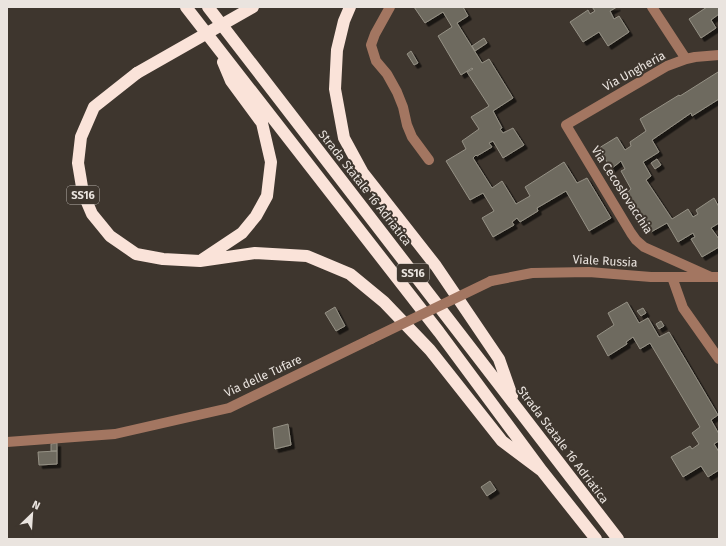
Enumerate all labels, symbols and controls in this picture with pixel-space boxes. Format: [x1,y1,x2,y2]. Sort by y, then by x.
street label: Via Ungheria [600,48,668,94]
street label: Strada Statale 16 Adriatica [316,127,414,249]
street label: Via Cecoslovacchia [588,144,656,236]
road number: SS16 [67,186,99,204]
street label: Viale Russia [572,252,638,270]
road number: SS16 [397,264,429,282]
street label: Via delle Tufare [222,352,304,400]
street label: Strada Statale 16 Adriatica [514,384,612,506]
north arrow [12,494,52,534]
text: N [30,498,42,513]

